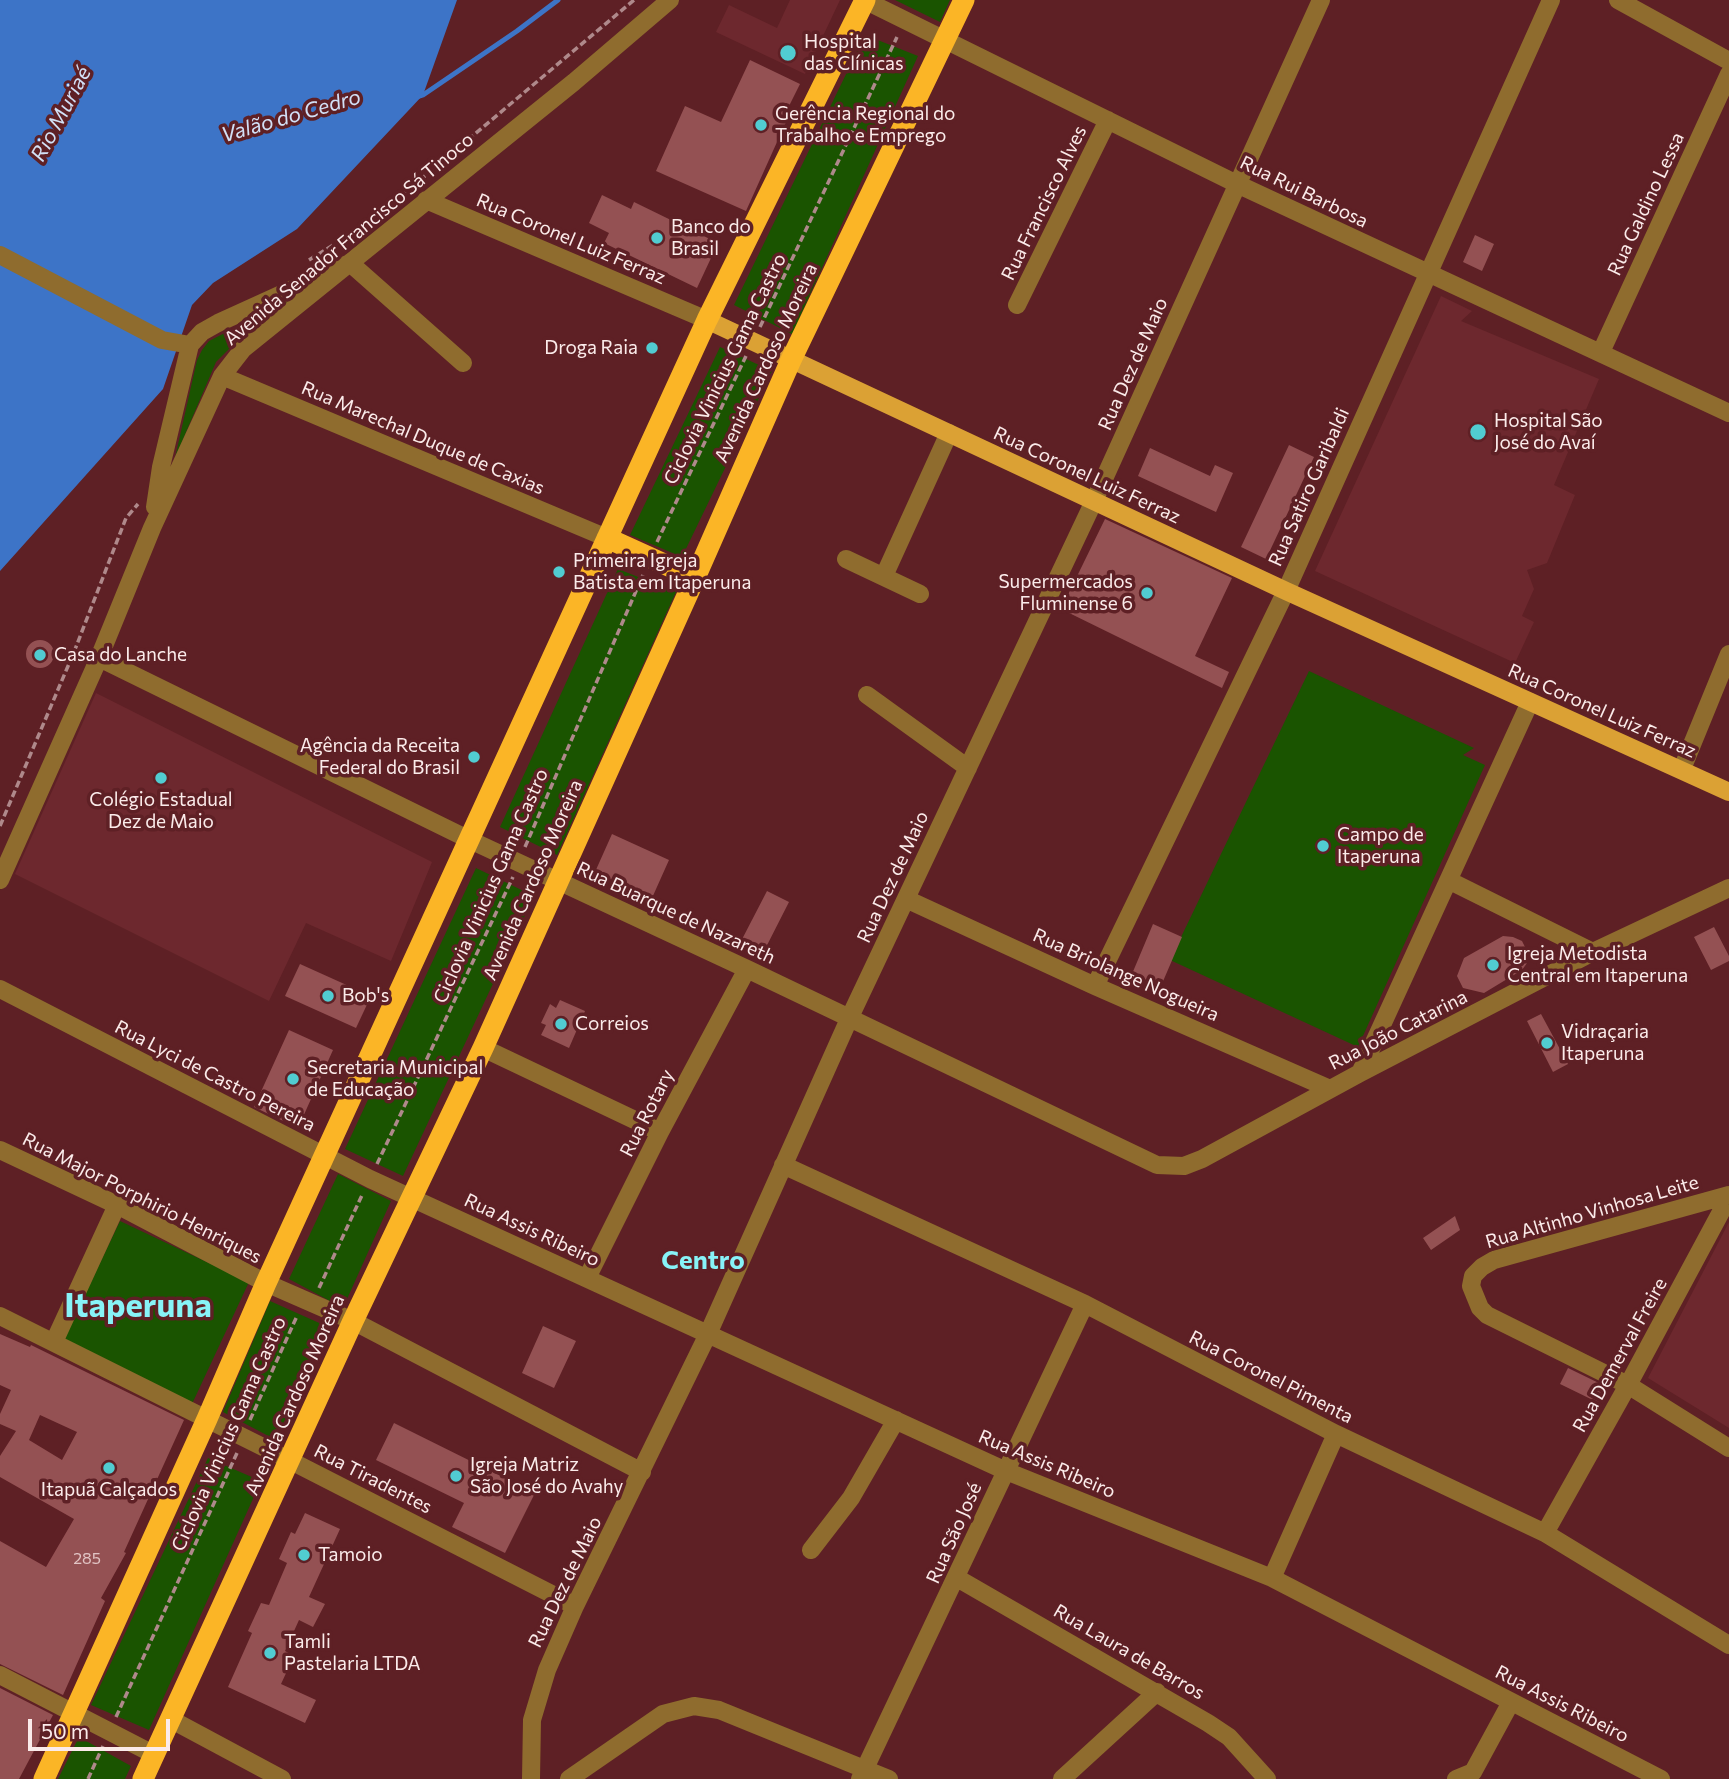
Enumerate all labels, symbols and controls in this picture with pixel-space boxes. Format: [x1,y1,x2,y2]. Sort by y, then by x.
place label: Hospital das Clínicas [804,31,904,75]
marker: Hospital das Clínicas [778,43,798,63]
water label: Rio Muriaé [26,62,96,166]
water label: Valão do Cedro [218,84,364,148]
place label: Gerência Regional do Trabalho e Emprego [775,103,955,147]
marker: Gerência Regional do Trabalho e Emprego [753,117,769,133]
street label: Rua Francisco Alves [997,122,1091,284]
street label: Avenida Senador Francisco Sá Tinoco [220,128,478,350]
street label: Rua Galdino Lessa [1603,129,1689,279]
street label: Rua Rui Barbosa [1236,151,1372,233]
street label: Rua Coronel Luiz Ferraz [473,189,669,289]
place label: Banco do Brasil [671,216,751,260]
marker: Banco do Brasil [649,230,665,246]
street label: Ciclovia Vinicius Gama Castro [659,250,791,488]
street label: Avenida Cardoso Moreira [710,260,822,466]
street label: Rua Dez de Maio [1094,294,1172,434]
place label: Droga Raia [544,337,638,359]
marker: Droga Raia [644,340,660,356]
street label: Rua Marechal Duque de Caxias [298,376,548,500]
street label: Rua Satiro Garibaldi [1264,404,1354,570]
place label: Hospital São José do Avaí [1494,410,1603,454]
street label: Rua Coronel Luiz Ferraz [990,422,1184,528]
marker: Hospital São José do Avaí [1468,422,1488,442]
place label: Primeira Igreja Batista em Itaperuna [573,550,751,594]
marker: Primeira Igreja Batista em Itaperuna [551,564,567,580]
place label: Supermercados Fluminense 6 [998,571,1133,615]
marker: Supermercados Fluminense 6 [1139,585,1155,601]
place label: Casa do Lanche [54,644,187,666]
marker: Casa do Lanche [32,647,48,663]
street label: Rua Coronel Luiz Ferraz [1504,659,1700,763]
place label: Agência da Receita Federal do Brasil [300,735,460,779]
marker: Agência da Receita Federal do Brasil [466,749,482,765]
street label: Ciclovia Vinicius Gama Castro [429,765,553,1007]
marker: Colégio Estadual Dez de Maio [153,770,169,786]
street label: Avenida Cardoso Moreira [478,776,588,984]
place label: Colégio Estadual Dez de Maio [89,789,233,833]
street label: Rua Dez de Maio [853,808,933,946]
place label: Campo de Itaperuna [1337,824,1424,868]
marker: Campo de Itaperuna [1315,838,1331,854]
street label: Rua Buarque de Nazareth [573,857,779,969]
street label: Rua Briolange Nogueira [1029,924,1223,1026]
place label: Igreja Metodista Central em Itaperuna [1507,943,1688,987]
marker: Igreja Metodista Central em Itaperuna [1485,957,1501,973]
place label: Bob's [342,985,389,1007]
street label: Rua João Catarina [1325,985,1471,1075]
marker: Bob's [320,988,336,1004]
place label: Correios [575,1013,649,1035]
street label: Rua Lyci de Castro Pereira [111,1015,319,1137]
marker: Correios [553,1016,569,1032]
place label: Vidraçaria Itaperuna [1561,1021,1649,1065]
marker: Vidraçaria Itaperuna [1539,1035,1555,1051]
place label: Secretaria Municipal de Educação [307,1057,483,1101]
street label: Rua Rotary [615,1065,679,1161]
marker: Secretaria Municipal de Educação [285,1071,301,1087]
street label: Rua Major Porphirio Henriques [19,1128,265,1268]
street label: Rua Altinho Vinhosa Leite [1483,1171,1701,1253]
street label: Rua Assis Ribeiro [461,1189,603,1271]
district label: Centro [661,1244,745,1276]
street label: Rua Demerval Freire [1568,1274,1672,1436]
district label: Itaperuna [64,1286,212,1326]
street label: Avenida Cardoso Moreira [240,1291,350,1499]
street label: Ciclovia Vinicius Gama Castro [167,1313,291,1555]
street label: Rua Coronel Pimenta [1185,1326,1357,1428]
street label: Rua Assis Ribeiro [975,1425,1119,1503]
street label: Rua Tiradentes [310,1439,436,1519]
place label: Igreja Matriz São José do Avahy [470,1454,623,1498]
marker: Itapuã Calçados [101,1460,117,1476]
marker: Igreja Matriz São José do Avahy [448,1468,464,1484]
place label: Itapuã Calçados [41,1479,177,1501]
street label: Rua São José [922,1479,986,1587]
street label: Rua Dez de Maio [523,1513,607,1651]
place label: Tamoio [318,1544,383,1566]
marker: Tamoio [296,1547,312,1563]
house number: 285 [73,1549,101,1569]
street label: Rua Laura de Barros [1049,1599,1209,1705]
place label: Tamli Pastelaria LTDA [284,1631,421,1675]
marker: Tamli Pastelaria LTDA [262,1645,278,1661]
street label: Rua Assis Ribeiro [1491,1661,1633,1747]
scale bar [32,1706,173,1750]
text: 50 m [41,1718,89,1743]

